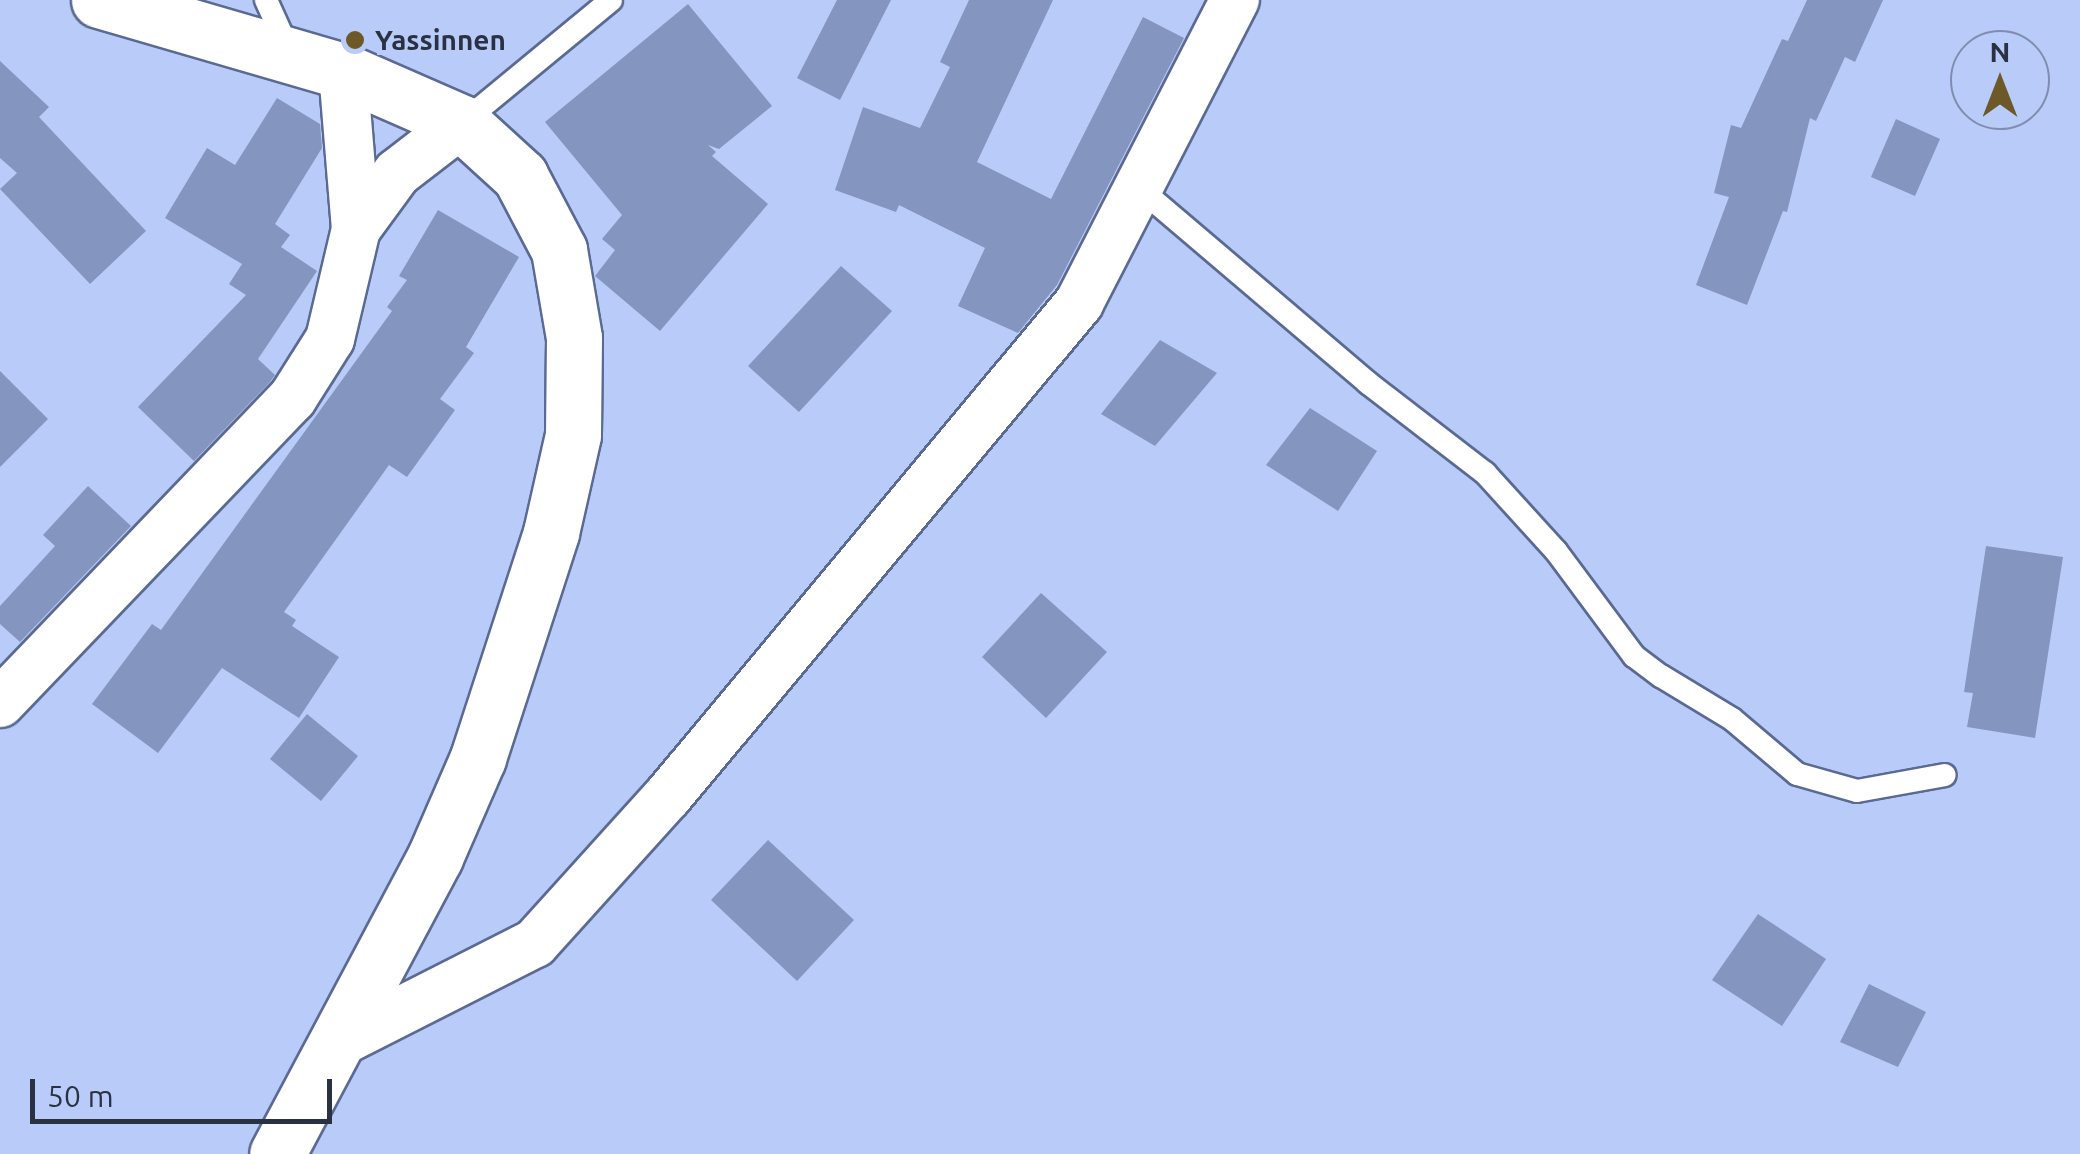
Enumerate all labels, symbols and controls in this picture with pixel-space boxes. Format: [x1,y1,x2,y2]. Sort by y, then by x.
place label: Yassinnen [375,23,506,57]
marker: Yassinnen [344,29,366,51]
north arrow [1950,30,2050,130]
text: N [1990,36,2010,67]
scale bar [35,1059,338,1121]
text: 50 m [47,1079,114,1113]

